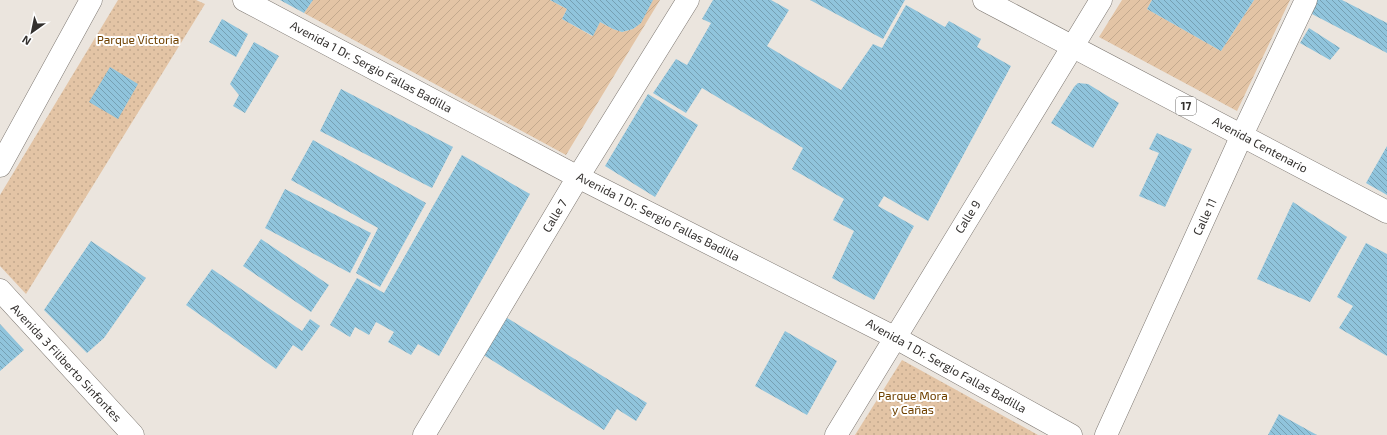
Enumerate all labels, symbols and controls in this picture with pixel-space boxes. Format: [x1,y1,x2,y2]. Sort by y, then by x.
north arrow [12,12,52,52]
street label: Avenida 1 Dr. Sergio Fallas Badilla [288,17,455,115]
park label: Parque Victoria [97,32,179,46]
text: N [19,33,33,48]
road number: 17 [1176,97,1196,115]
street label: Avenida Centenario [1211,113,1310,175]
street label: Avenida 1 Dr. Sergio Fallas Badilla [575,169,742,263]
street label: Calle 11 [1189,196,1219,237]
street label: Calle 7 [539,197,569,234]
street label: Calle 9 [952,197,983,236]
street label: Avenida 3 Filiberto Sinfontes [9,301,125,424]
street label: Avenida 1 Dr. Sergio Fallas Badilla [864,315,1029,415]
park label: Parque Mora y Cañas [878,388,948,416]

